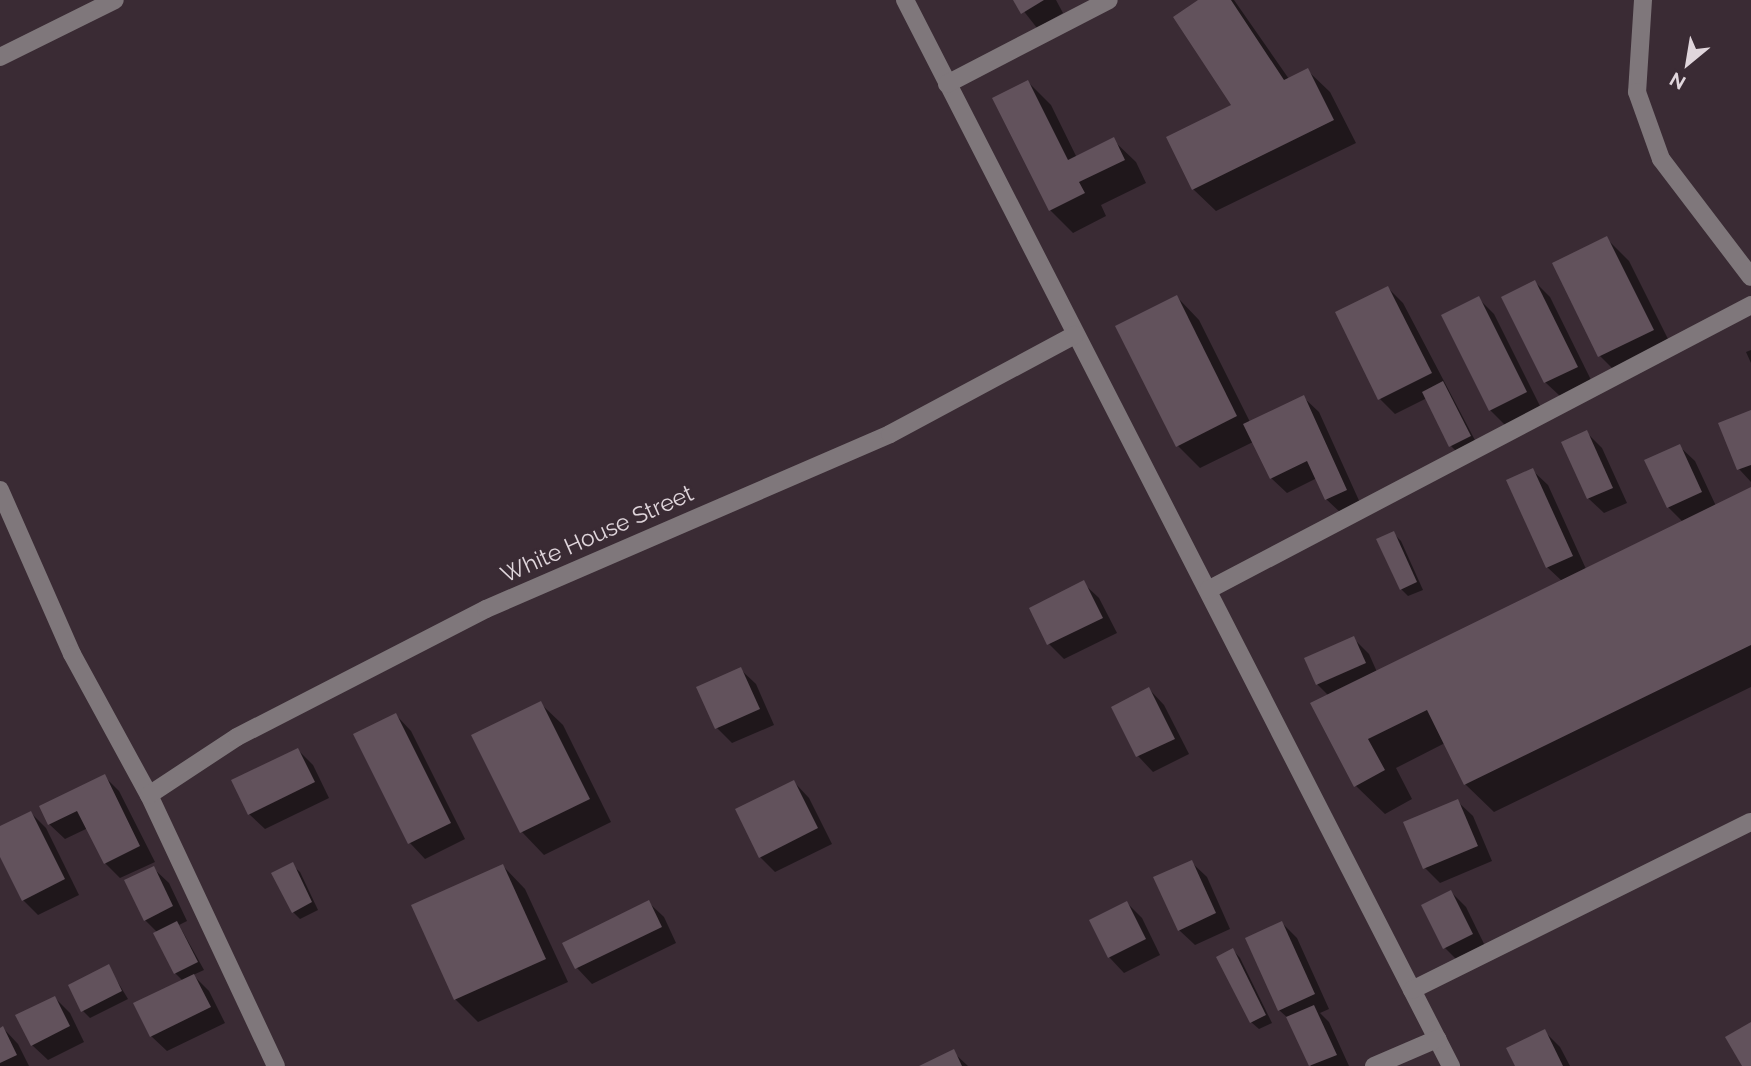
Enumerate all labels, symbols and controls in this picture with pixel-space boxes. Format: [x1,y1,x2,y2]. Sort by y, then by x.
north arrow [1653,28,1723,98]
text: N [1666,68,1689,94]
street label: White House Street [497,479,697,589]

